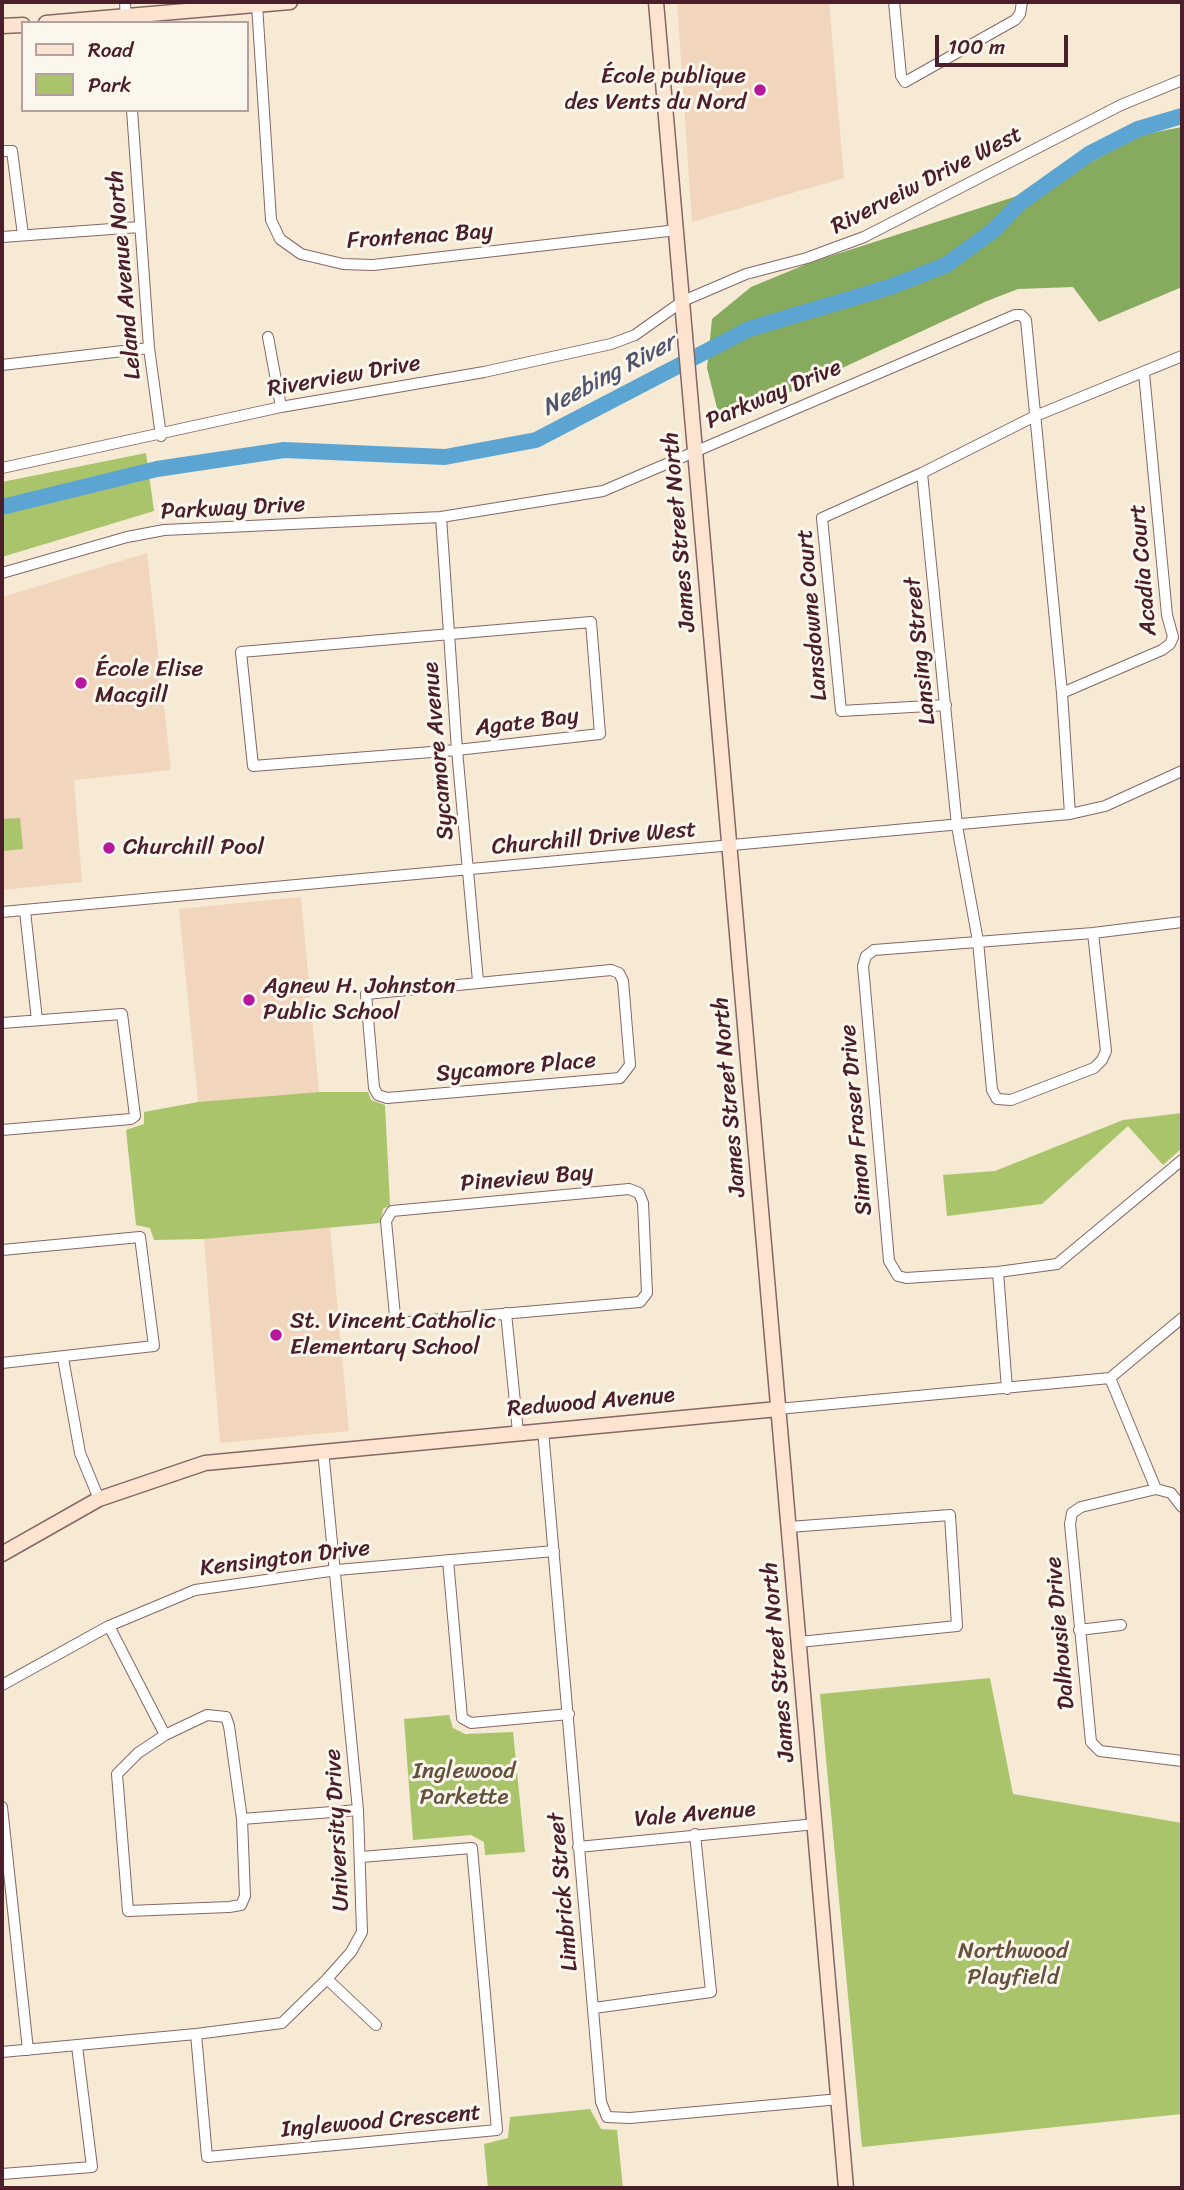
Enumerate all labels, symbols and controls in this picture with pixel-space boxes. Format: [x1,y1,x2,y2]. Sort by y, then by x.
legend [21,21,248,112]
scale bar [939,21,1072,65]
text: 100 m [948,28,1005,66]
text: Road [88,31,133,69]
place label: École publique des Vents du Nord [564,63,746,117]
text: Park [88,66,131,104]
marker: École publique des Vents du Nord [752,82,768,98]
street label: Riverveiw Drive West [827,121,1027,241]
street label: Leland Avenue North [102,169,148,381]
street label: Frontenac Bay [346,218,494,256]
water label: Neebing River [537,329,681,423]
street label: Riverview Drive [265,350,423,404]
street label: Parkway Drive [702,354,846,436]
street label: James Street North [658,431,702,633]
street label: Parkway Drive [160,491,306,527]
street label: Acadia Court [1125,503,1163,637]
street label: Lansdowne Court [792,528,834,702]
street label: Lansing Street [900,576,942,726]
place label: École Elise Macgill [95,656,203,710]
street label: Sycamore Avenue [417,661,461,841]
marker: École Elise Macgill [73,675,89,691]
street label: Agate Bay [474,703,580,743]
street label: Churchill Drive West [491,816,697,862]
place label: Churchill Pool [123,834,264,862]
marker: Churchill Pool [101,840,117,856]
place label: Agnew H. Johnston Public School [263,973,455,1027]
marker: Agnew H. Johnston Public School [241,992,257,1008]
street label: James Street North [708,996,752,1198]
street label: Simon Fraser Drive [835,1023,879,1217]
street label: Sycamore Place [435,1047,597,1089]
street label: Pineview Bay [459,1159,595,1199]
place label: St. Vincent Catholic Elementary School [290,1308,496,1362]
marker: St. Vincent Catholic Elementary School [268,1327,284,1343]
street label: Redwood Avenue [506,1382,676,1424]
street label: Kensington Drive [198,1535,372,1583]
street label: Dalhousie Drive [1041,1555,1081,1711]
street label: James Street North [757,1561,801,1763]
street label: University Drive [320,1748,356,1912]
park label: Inglewood Parkette [413,1758,515,1812]
street label: Vale Avenue [633,1796,757,1834]
street label: Limbrick Street [543,1811,585,1973]
park label: Northwood Playfield [958,1938,1068,1992]
street label: Inglewood Crescent [280,2100,482,2144]

